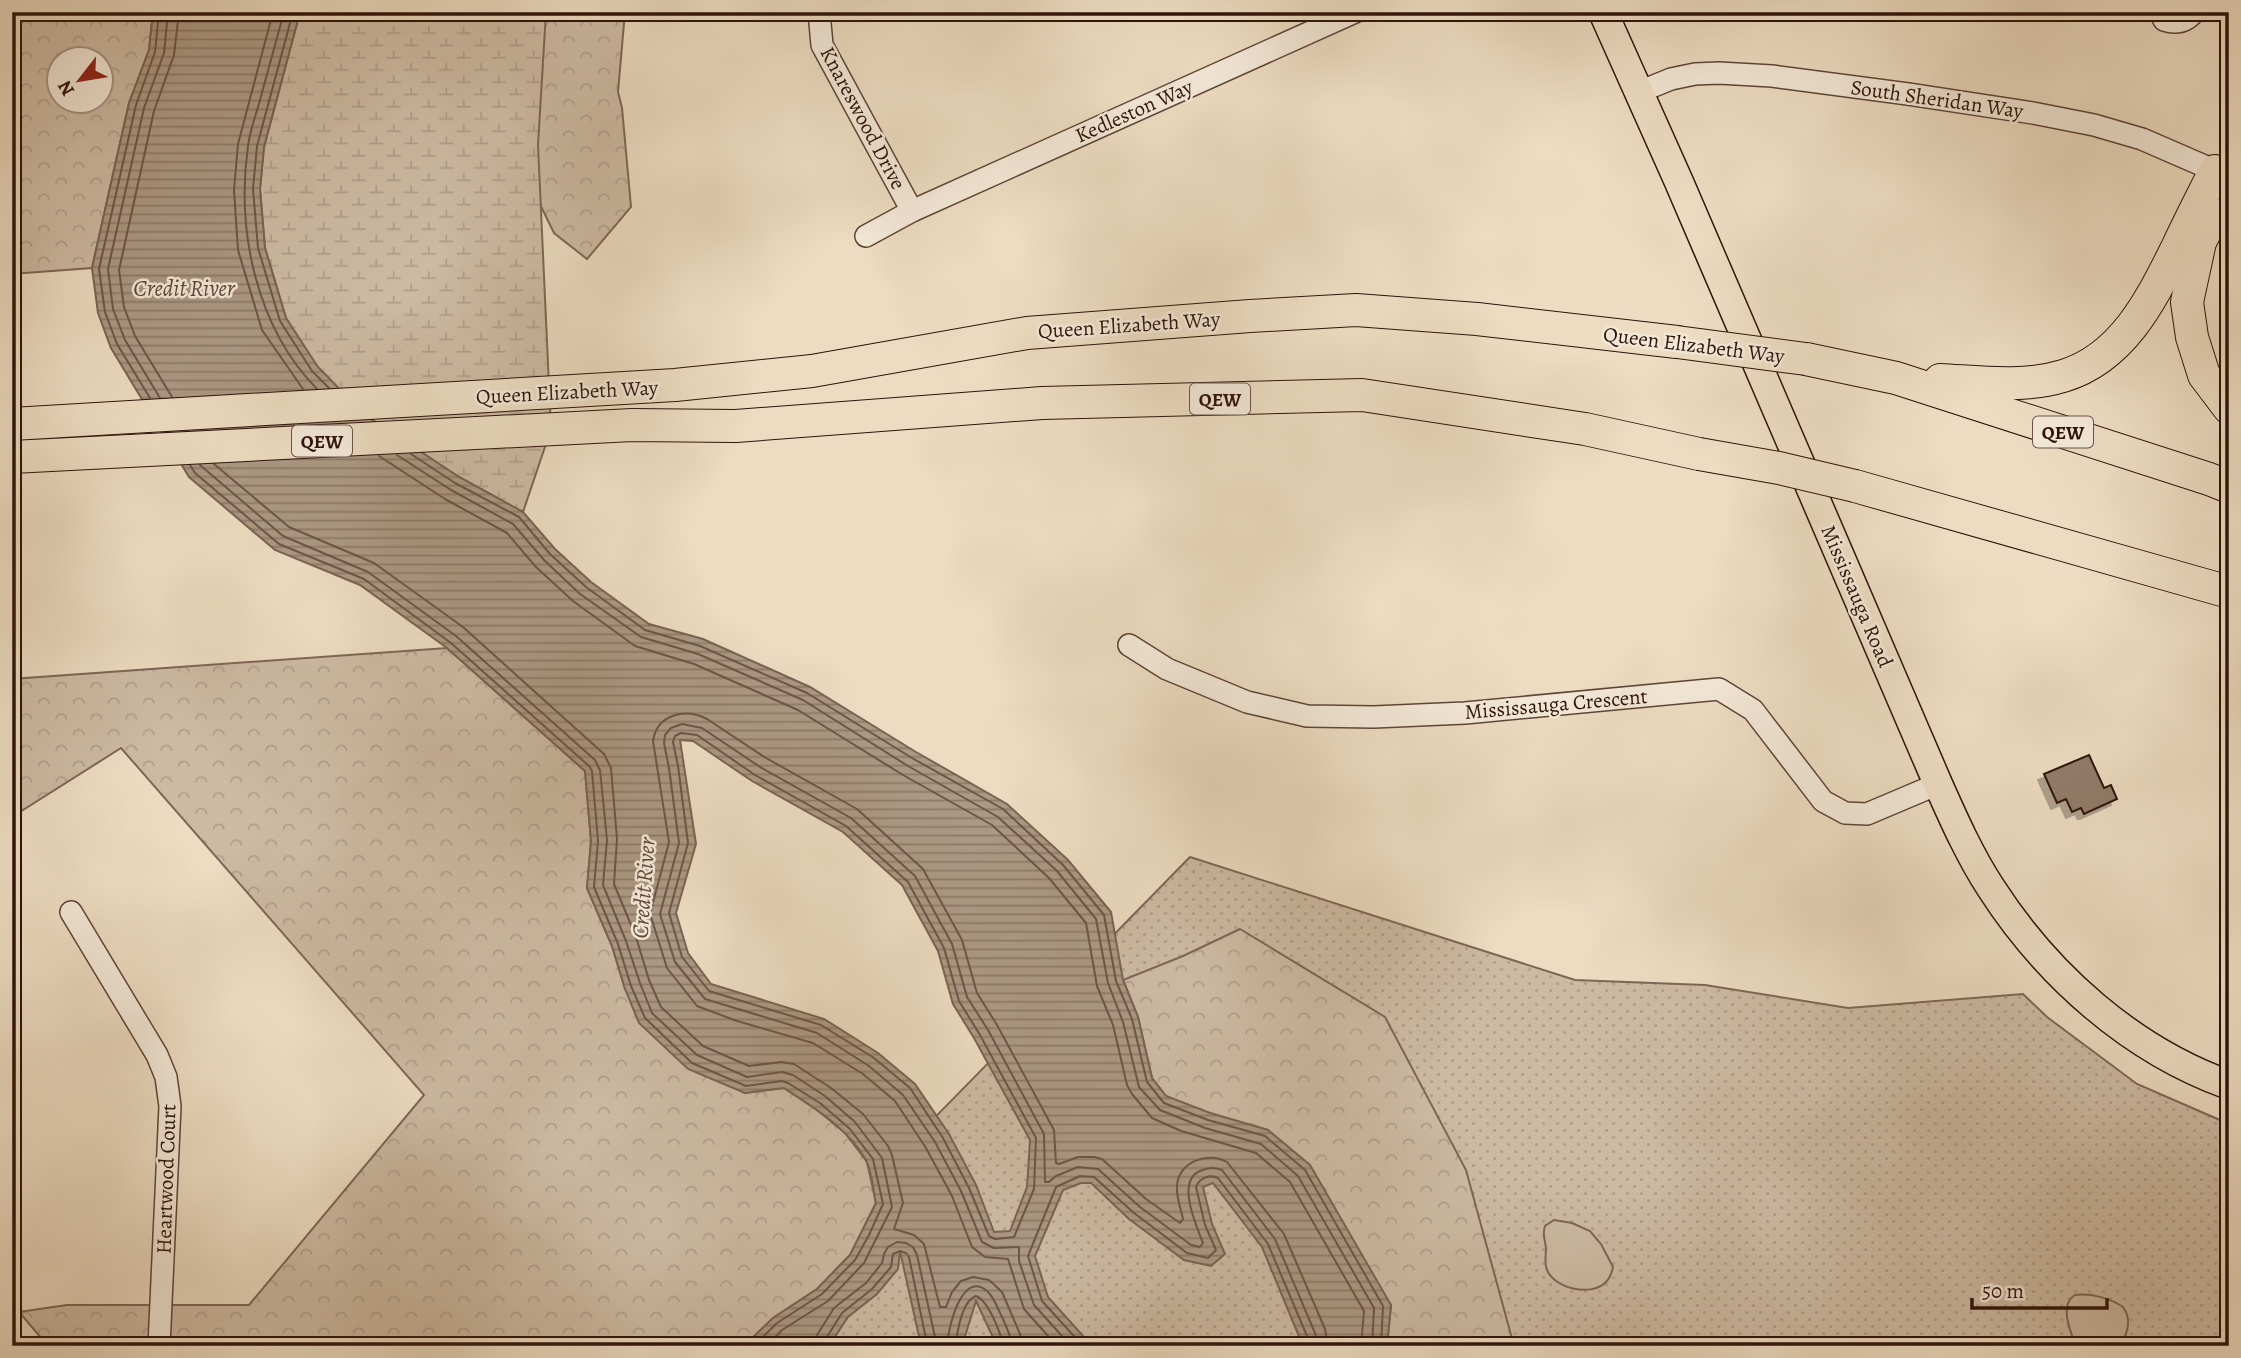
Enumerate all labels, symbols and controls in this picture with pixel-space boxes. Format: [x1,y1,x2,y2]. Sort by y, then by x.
street label: Knareswood Drive [814,42,912,194]
north arrow [46,46,116,116]
street label: Kedleston Way [1071,72,1198,149]
street label: South Sheridan Way [1849,73,2026,125]
text: N [51,75,81,101]
water label: Credit River [133,273,236,304]
street label: Queen Elizabeth Way [1037,305,1222,345]
street label: Queen Elizabeth Way [1602,320,1787,370]
street label: Queen Elizabeth Way [475,373,659,411]
road number: QEW [1190,384,1250,414]
road number: QEW [2033,416,2093,448]
road number: QEW [292,426,352,456]
street label: Mississauga Road [1814,520,1900,672]
street label: Mississauga Crescent [1463,682,1649,726]
water label: Credit River [625,835,663,940]
street label: Heartwood Court [149,1104,183,1254]
scale bar [1972,1267,2106,1311]
text: 50 m [1982,1277,2024,1305]

